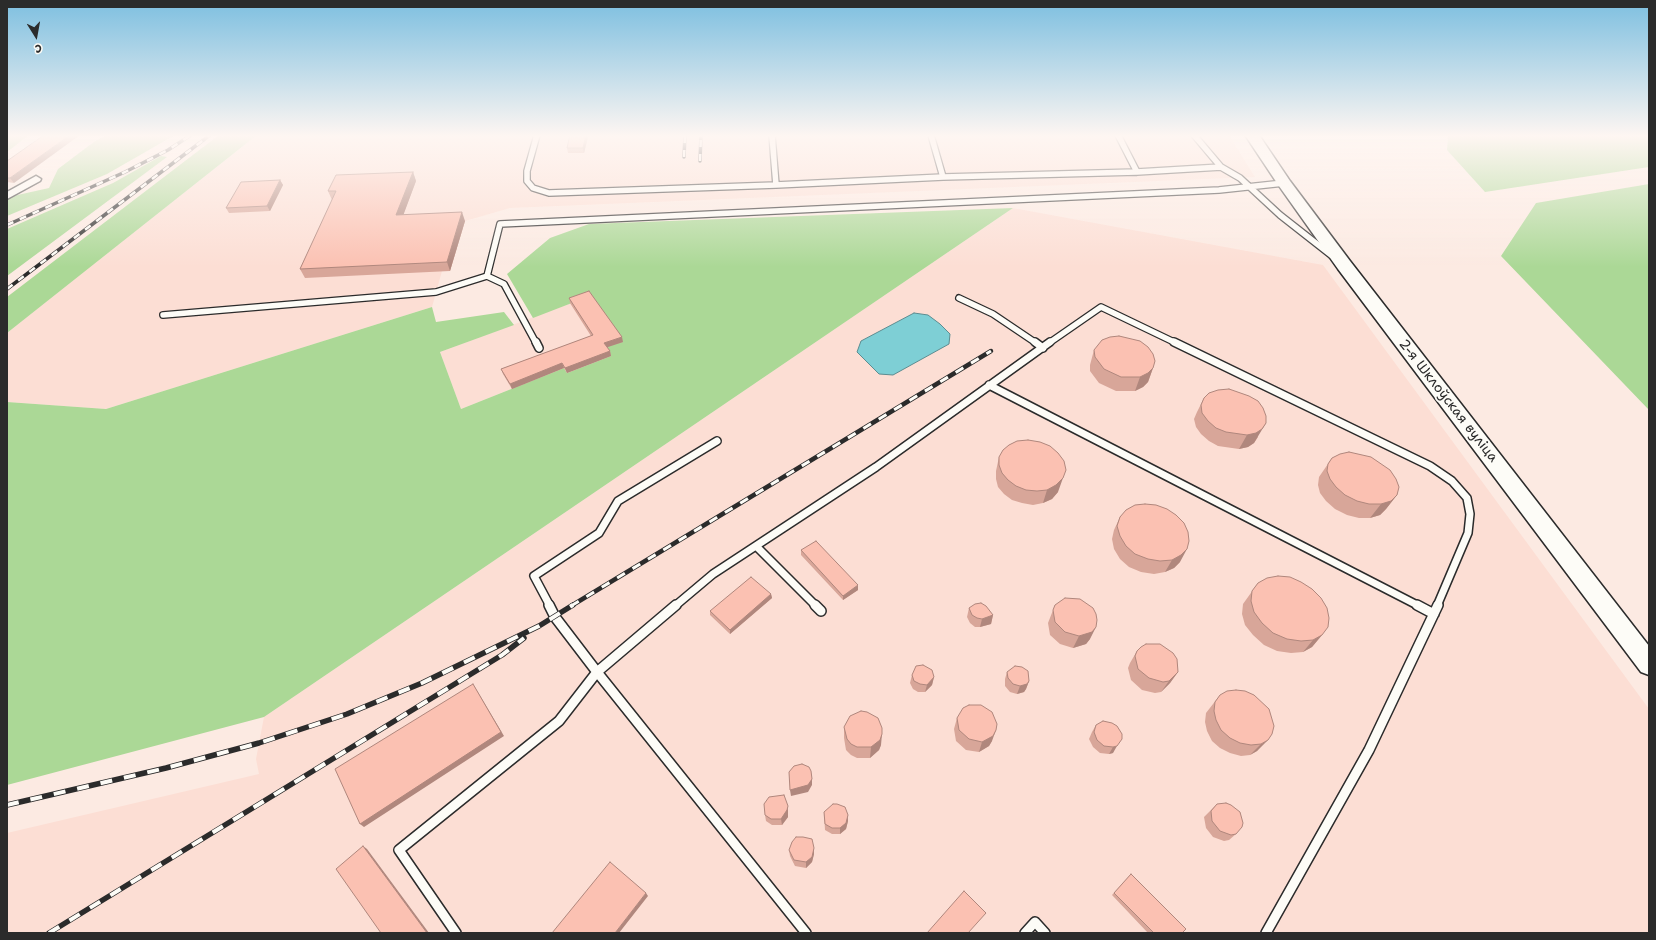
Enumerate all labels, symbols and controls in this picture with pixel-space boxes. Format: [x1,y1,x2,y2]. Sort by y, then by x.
north arrow [16,16,56,56]
text: С [34,40,43,56]
street label: 2-я Шклоўская вуліца [1395,336,1501,466]

